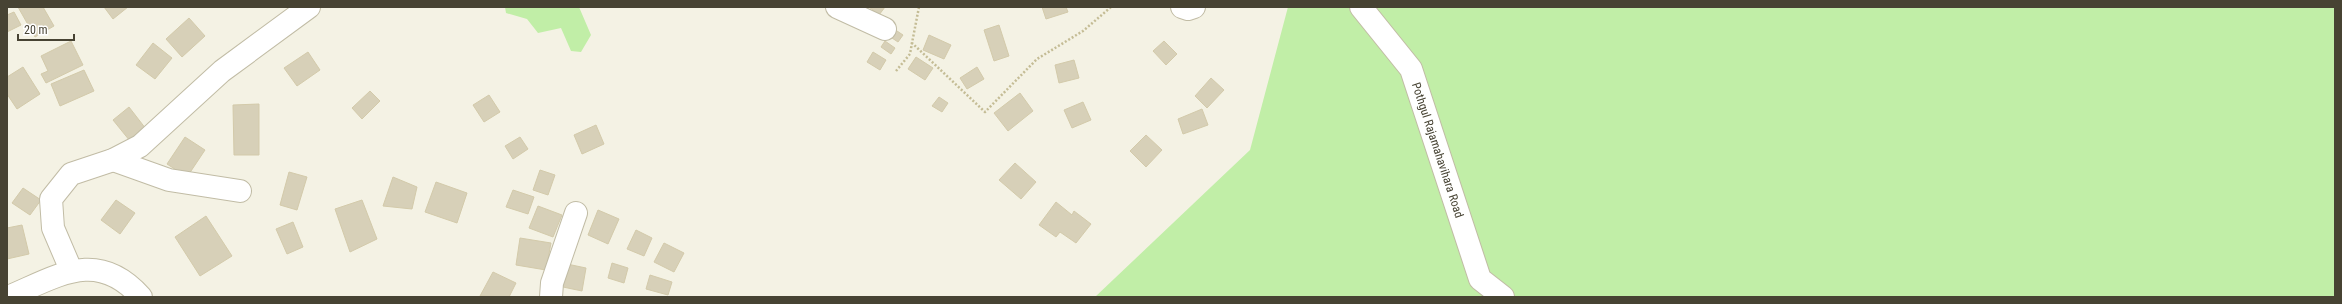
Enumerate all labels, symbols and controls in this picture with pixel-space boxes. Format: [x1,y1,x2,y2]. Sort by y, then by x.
scale bar [18,16,74,42]
text: 20 m [24,23,48,37]
street label: Pothgul Rajamahavihara Road [1409,81,1466,220]

